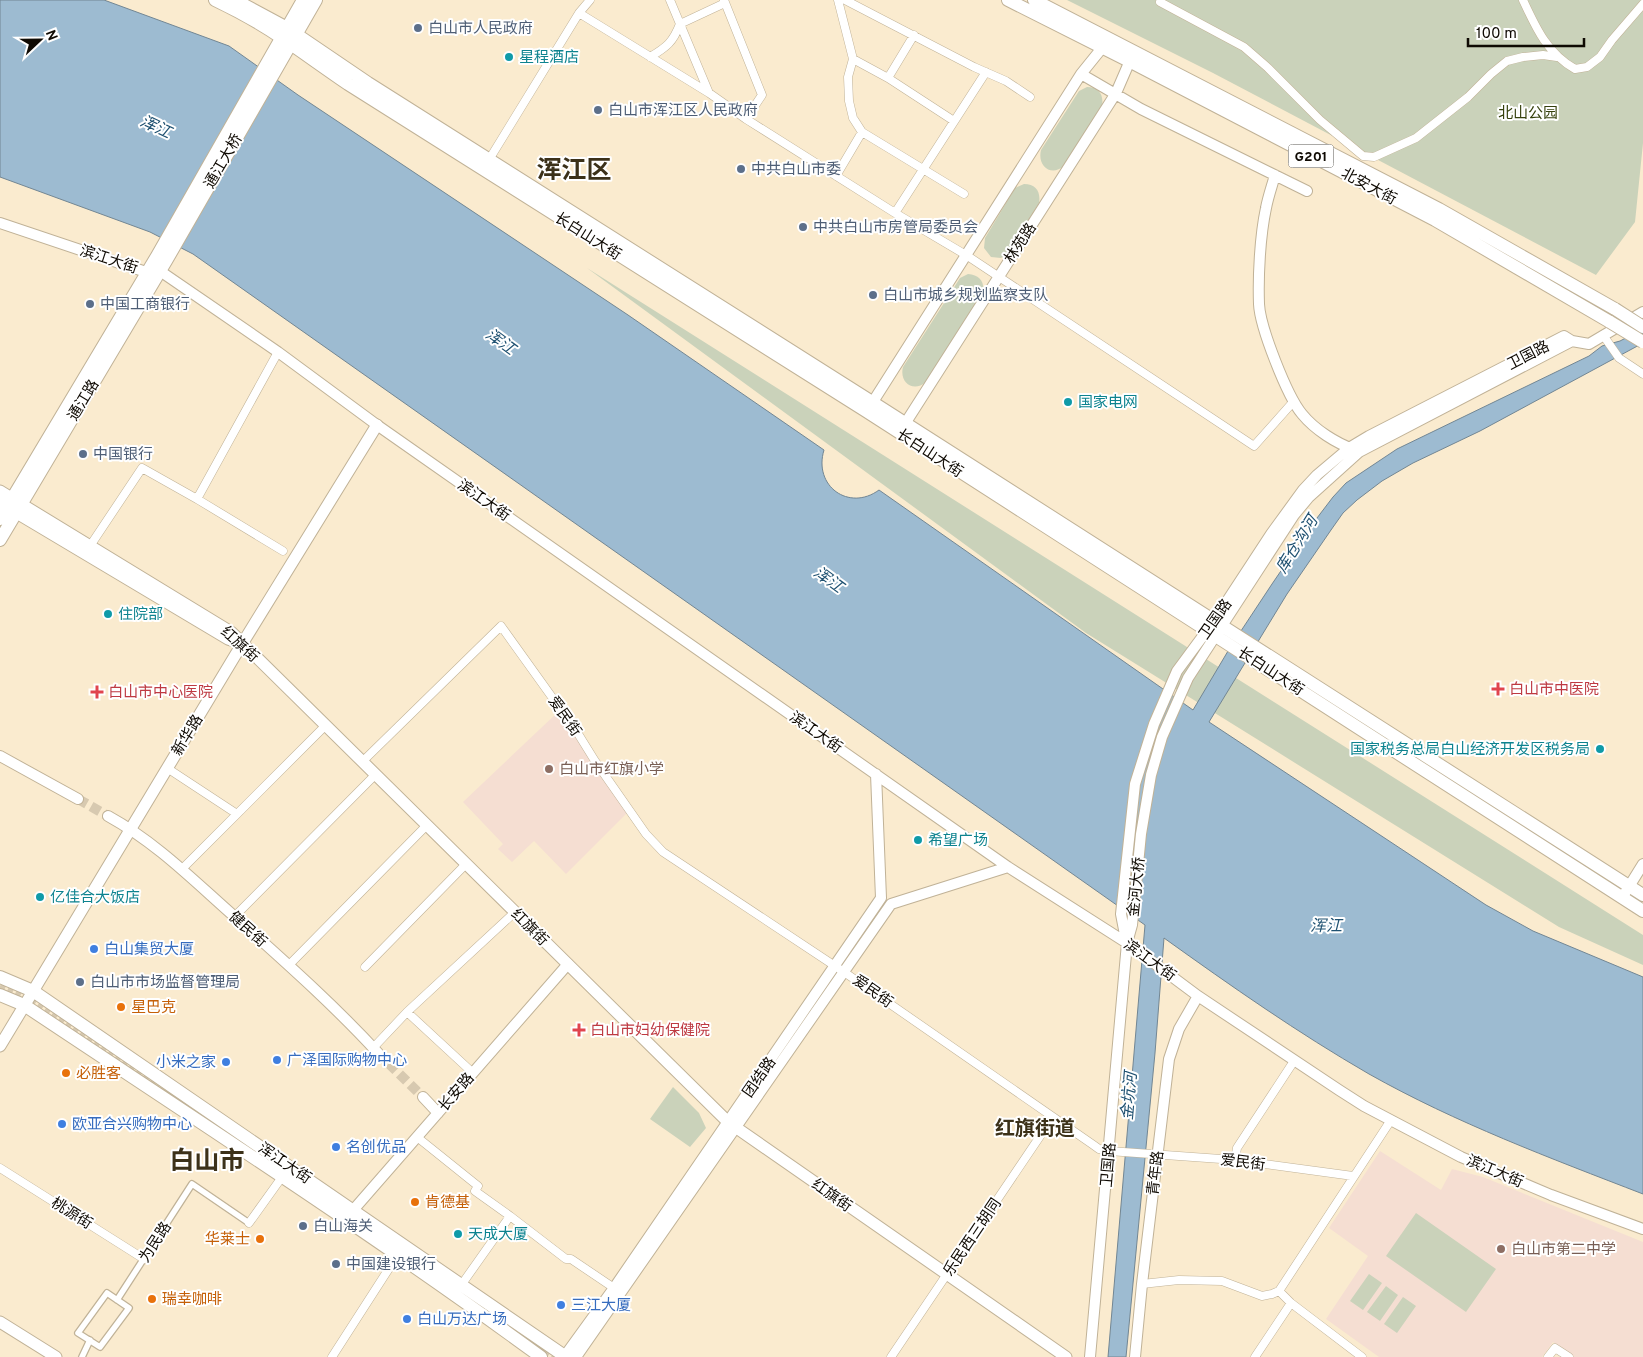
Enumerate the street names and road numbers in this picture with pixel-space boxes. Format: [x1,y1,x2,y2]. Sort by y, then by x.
street label: 通江大桥 [201,131,248,192]
road number: G201 [1288,144,1334,168]
street label: 北安大街 [1337,164,1400,210]
street label: 长白山大街 [550,209,624,265]
street label: 林苑路 [1001,220,1041,268]
street label: 滨江大街 [77,242,140,279]
street label: 卫国路 [1504,338,1553,375]
street label: 通江路 [65,377,104,425]
street label: 长白山大街 [893,426,966,483]
street label: 滨江大街 [453,476,513,526]
street label: 卫国路 [1196,596,1237,644]
street label: 红旗街 [216,623,262,667]
street label: 长白山大街 [1234,644,1307,701]
street label: 爱民街 [543,693,584,741]
street label: 滨江大街 [785,708,845,758]
street label: 新华路 [168,711,208,760]
street label: 金河大桥 [1125,856,1150,918]
street label: 红旗街 [506,905,552,951]
street label: 健民街 [224,908,270,952]
street label: 滨江大街 [1119,936,1179,987]
street label: 爱民街 [848,972,896,1013]
street label: 团结路 [740,1054,781,1102]
street label: 长安路 [435,1070,479,1116]
street label: 浑江大街 [254,1140,314,1189]
street label: 卫国路 [1098,1142,1121,1188]
street label: 青年路 [1144,1150,1169,1197]
street label: 爱民街 [1219,1151,1266,1176]
street label: 滨江大街 [1463,1152,1526,1193]
street label: 红旗街 [807,1176,855,1217]
street label: 桃源街 [47,1194,95,1234]
street label: 乐民西三胡同 [940,1195,1006,1280]
street label: 为民路 [136,1219,176,1267]

